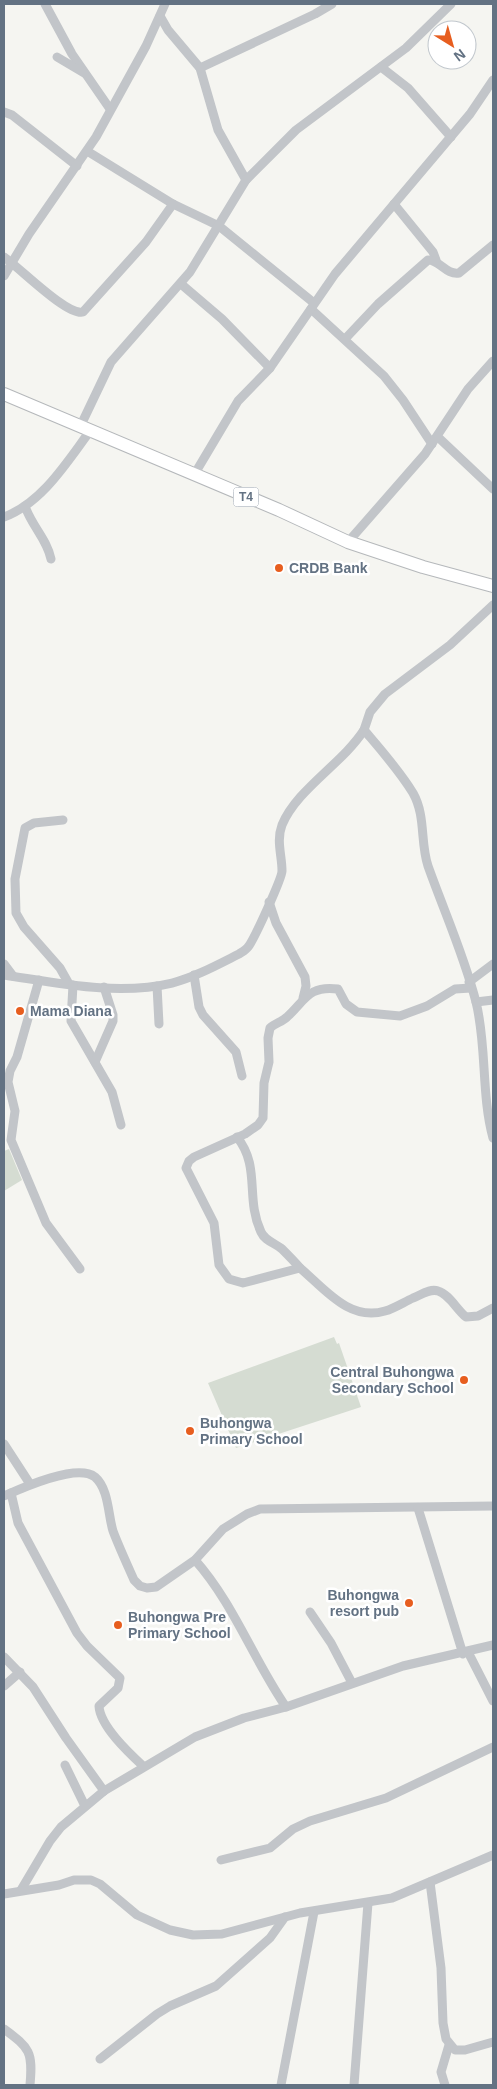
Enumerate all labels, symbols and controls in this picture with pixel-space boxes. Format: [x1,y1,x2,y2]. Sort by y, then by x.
north arrow [427,20,477,70]
text: N [451,46,469,65]
road number: T4 [234,488,258,507]
place label: CRDB Bank [289,560,368,576]
marker: CRDB Bank [273,562,285,574]
place label: Mama Diana [30,1003,112,1019]
marker: Mama Diana [14,1005,26,1017]
place label: Central Buhongwa Secondary School [330,1364,454,1396]
marker: Central Buhongwa Secondary School [458,1374,470,1386]
place label: Buhongwa Primary School [200,1415,303,1447]
marker: Buhongwa Primary School [184,1425,196,1437]
place label: Buhongwa resort pub [327,1587,399,1619]
marker: Buhongwa resort pub [403,1597,415,1609]
place label: Buhongwa Pre Primary School [128,1609,231,1641]
marker: Buhongwa Pre Primary School [112,1619,124,1631]

